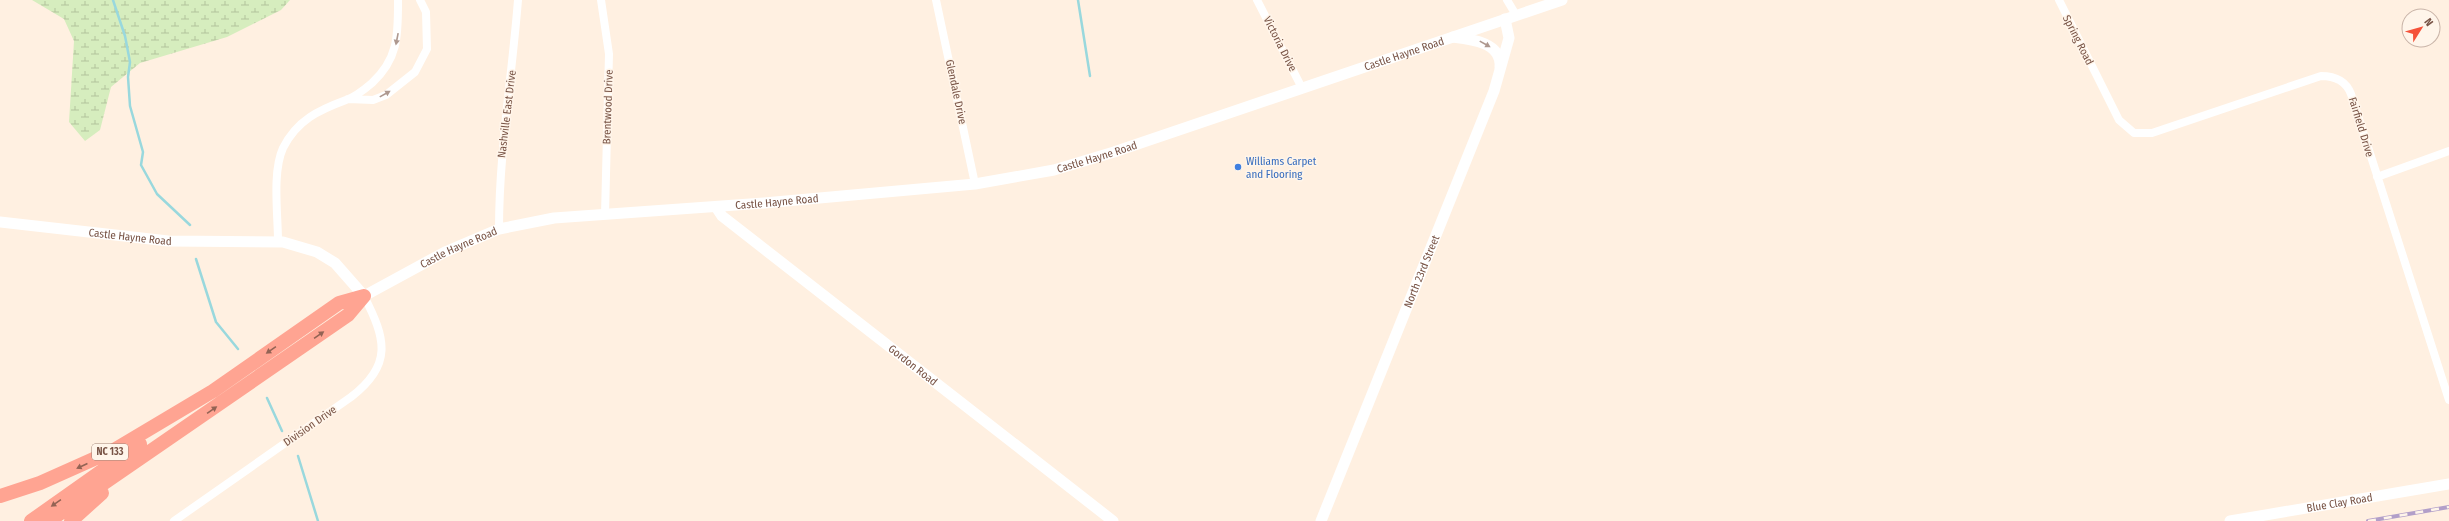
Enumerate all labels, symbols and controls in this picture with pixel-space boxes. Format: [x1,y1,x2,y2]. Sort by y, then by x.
north arrow [2401,8,2441,48]
street label: Spring Road [2060,13,2096,67]
street label: Victoria Drive [1261,14,1299,74]
text: N [2421,16,2436,29]
one-way arrow [394,33,400,45]
street label: Castle Hayne Road [1362,34,1446,73]
one-way arrow [1479,41,1491,48]
street label: Glendale Drive [943,59,969,125]
street label: Nashville East Drive [495,69,519,159]
street label: Brentwood Drive [600,69,616,145]
one-way arrow [379,91,391,98]
street label: Fairfield Drive [2346,95,2376,159]
street label: Castle Hayne Road [1055,138,1139,175]
place label: Williams Carpet and Flooring [1246,155,1317,181]
marker: Williams Carpet and Flooring [1233,162,1243,172]
street label: Castle Hayne Road [735,192,819,212]
street label: Castle Hayne Road [418,224,499,271]
street label: Castle Hayne Road [88,226,172,248]
street label: North 23rd Street [1401,233,1442,310]
one-way arrow [314,331,324,339]
street label: Gordon Road [886,342,940,388]
one-way arrow [266,346,276,354]
street label: Division Drive [281,403,339,449]
one-way arrow [207,406,218,414]
road number: NC 133 [92,444,128,460]
one-way arrow [76,463,87,469]
street label: Blue Clay Road [2306,491,2373,514]
one-way arrow [51,499,61,507]

